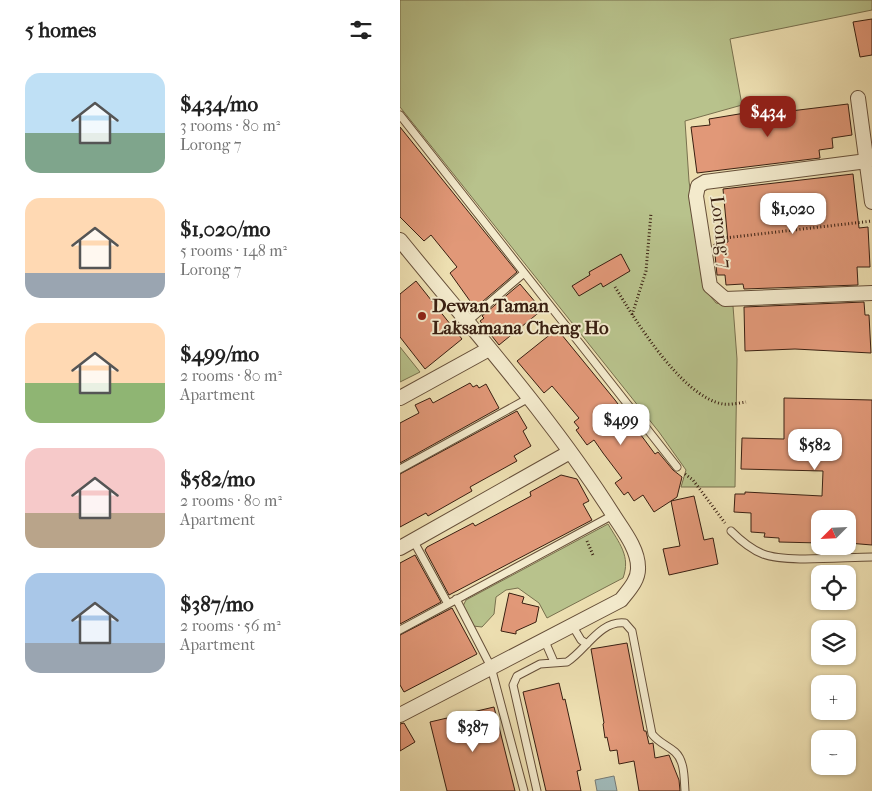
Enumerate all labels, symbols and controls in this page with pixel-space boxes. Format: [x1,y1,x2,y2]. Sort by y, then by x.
icon: filters [347,16,375,44]
text: 5 homes [25,18,96,42]
text: $434/mo [180,92,258,116]
icon: home [65,93,125,153]
pin: $434 [738,96,798,138]
text: $434 [751,102,785,121]
text: 3 rooms · 80 m² [180,116,280,135]
text: Lorong 7 [180,135,241,154]
pin: $1,020 [752,192,834,235]
street label: Lorong 7 [706,195,736,270]
text: $1,020 [771,199,815,218]
text: $1,020/mo [180,217,271,241]
icon: home [65,218,125,278]
text: 5 rooms · 148 m² [180,241,287,260]
text: Lorong 7 [180,260,241,279]
place label: Dewan Taman Laksamana Cheng Ho [432,295,609,339]
marker: Dewan Taman Laksamana Cheng Ho [416,310,428,322]
text: $499/mo [180,342,259,366]
icon: home [65,343,125,403]
text: 2 rooms · 80 m² [180,366,282,385]
text: Apartment [180,385,255,404]
pin: $499 [591,404,651,446]
text: $499 [603,410,639,429]
pin: $582 [785,428,845,471]
text: $582 [799,435,831,454]
text: $582/mo [180,467,255,491]
icon: home [65,468,125,528]
text: 2 rooms · 80 m² [180,491,282,510]
text: Apartment [180,510,255,529]
north arrow [811,510,856,555]
map controls [811,510,856,775]
button: locate [811,565,856,610]
text: $387/mo [180,592,254,616]
icon: home [65,593,125,653]
text: 2 rooms · 56 m² [180,616,281,635]
button: layers [811,620,856,665]
text: Apartment [180,635,255,654]
button: + [811,675,856,720]
pin: $387 [443,710,503,753]
text: $387 [457,717,489,736]
button: − [811,730,856,775]

